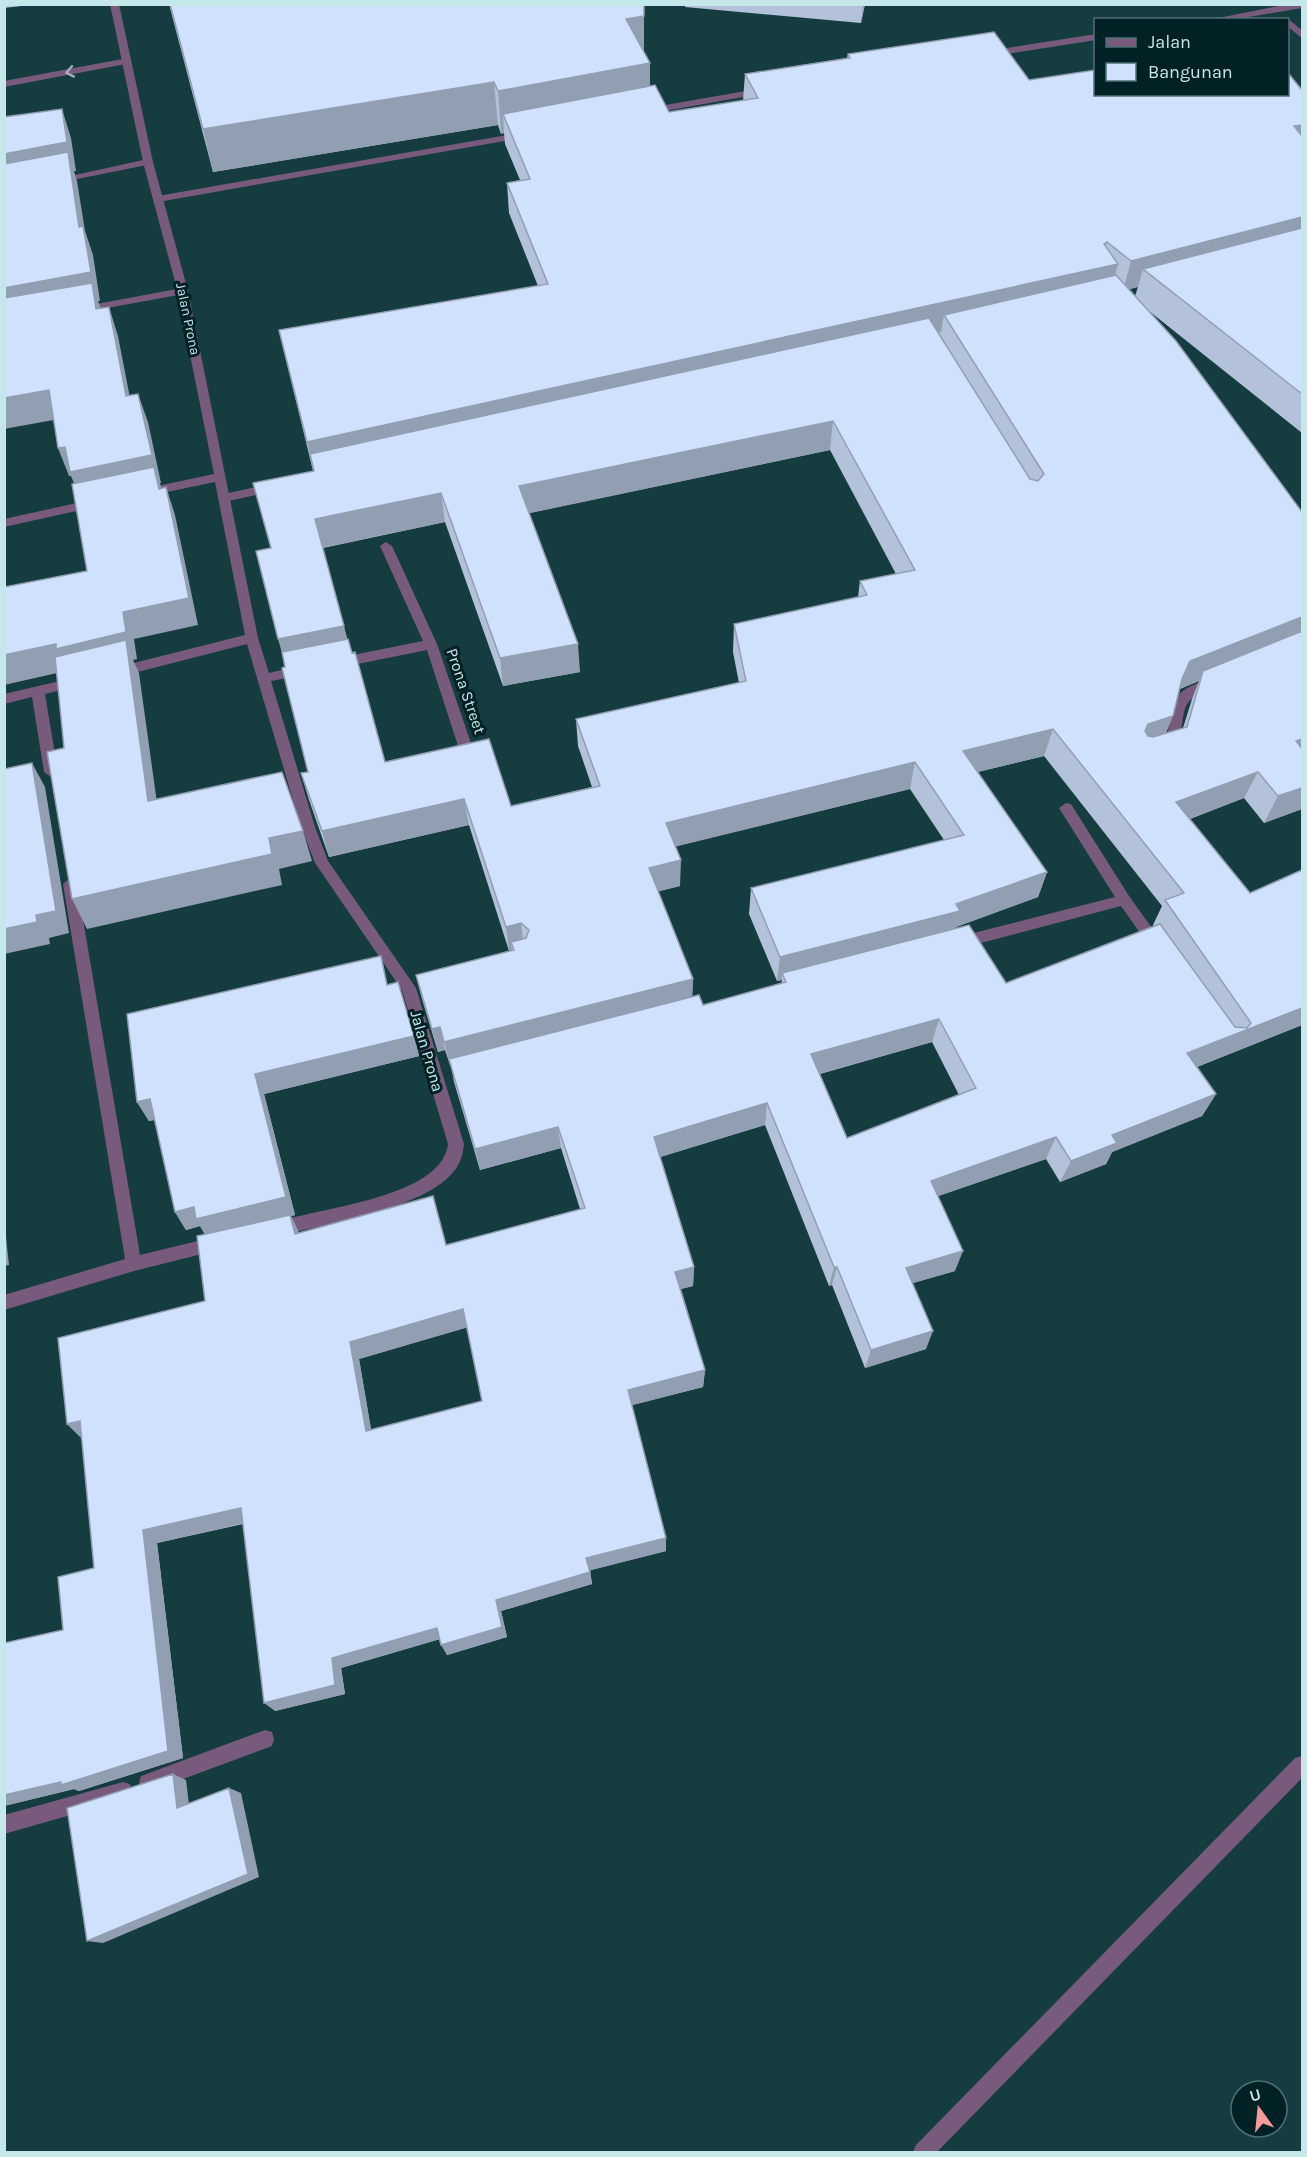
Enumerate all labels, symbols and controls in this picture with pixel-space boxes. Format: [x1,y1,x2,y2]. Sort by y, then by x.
legend [1094,18,1289,96]
text: Jalan [1148,31,1191,53]
text: Bangunan [1148,61,1233,83]
one-way arrow [65,65,75,78]
street label: Jalan Prona [172,281,204,357]
street label: Prona Street [442,646,490,736]
street label: Jalan Prona [406,1008,448,1094]
north arrow [1229,2079,1289,2139]
text: U [1247,2084,1263,2106]

